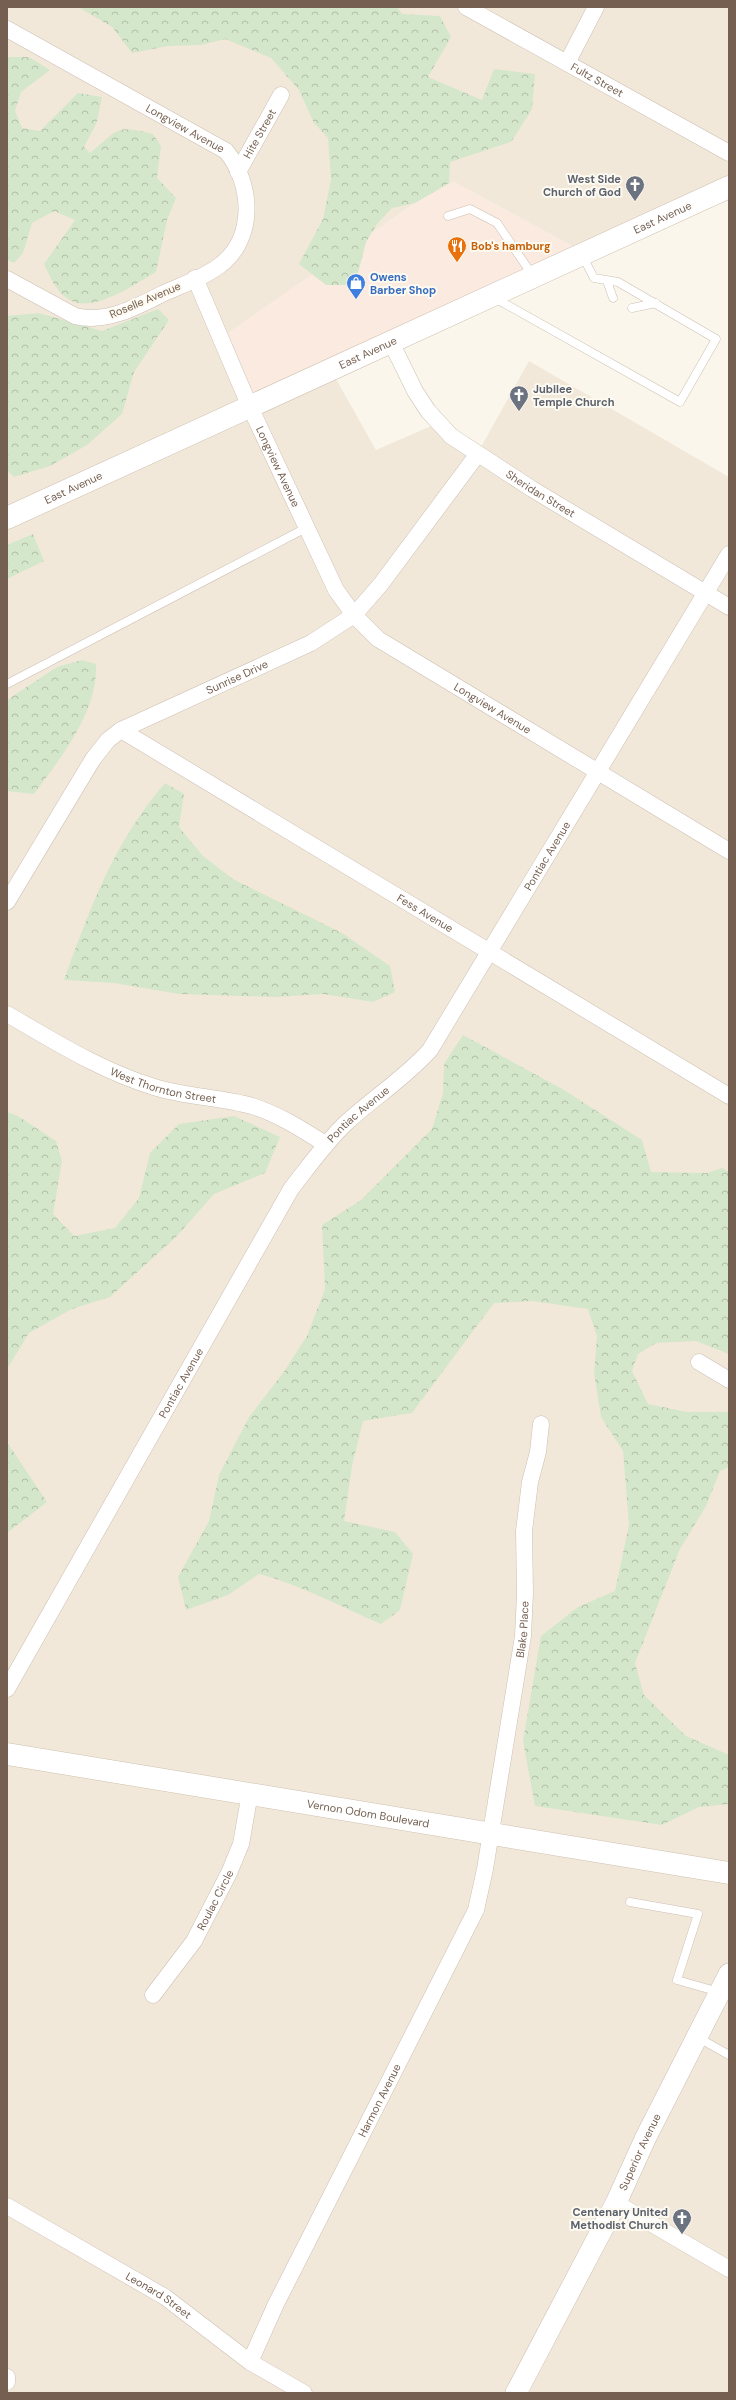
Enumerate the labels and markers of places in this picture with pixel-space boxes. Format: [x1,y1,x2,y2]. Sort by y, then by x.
place label: West Side Church of God [543,172,621,199]
church icon: West Side Church of God [624,174,646,202]
restaurant icon: Bob's hamburg [446,235,468,263]
place label: Bob's hamburg [471,239,551,253]
place label: Owens Barber Shop [370,270,436,297]
shop icon: Owens Barber Shop [345,272,367,300]
place label: Jubilee Temple Church [533,382,615,409]
church icon: Jubilee Temple Church [508,384,530,412]
place label: Centenary United Methodist Church [571,2205,668,2232]
church icon: Centenary United Methodist Church [671,2207,693,2235]

